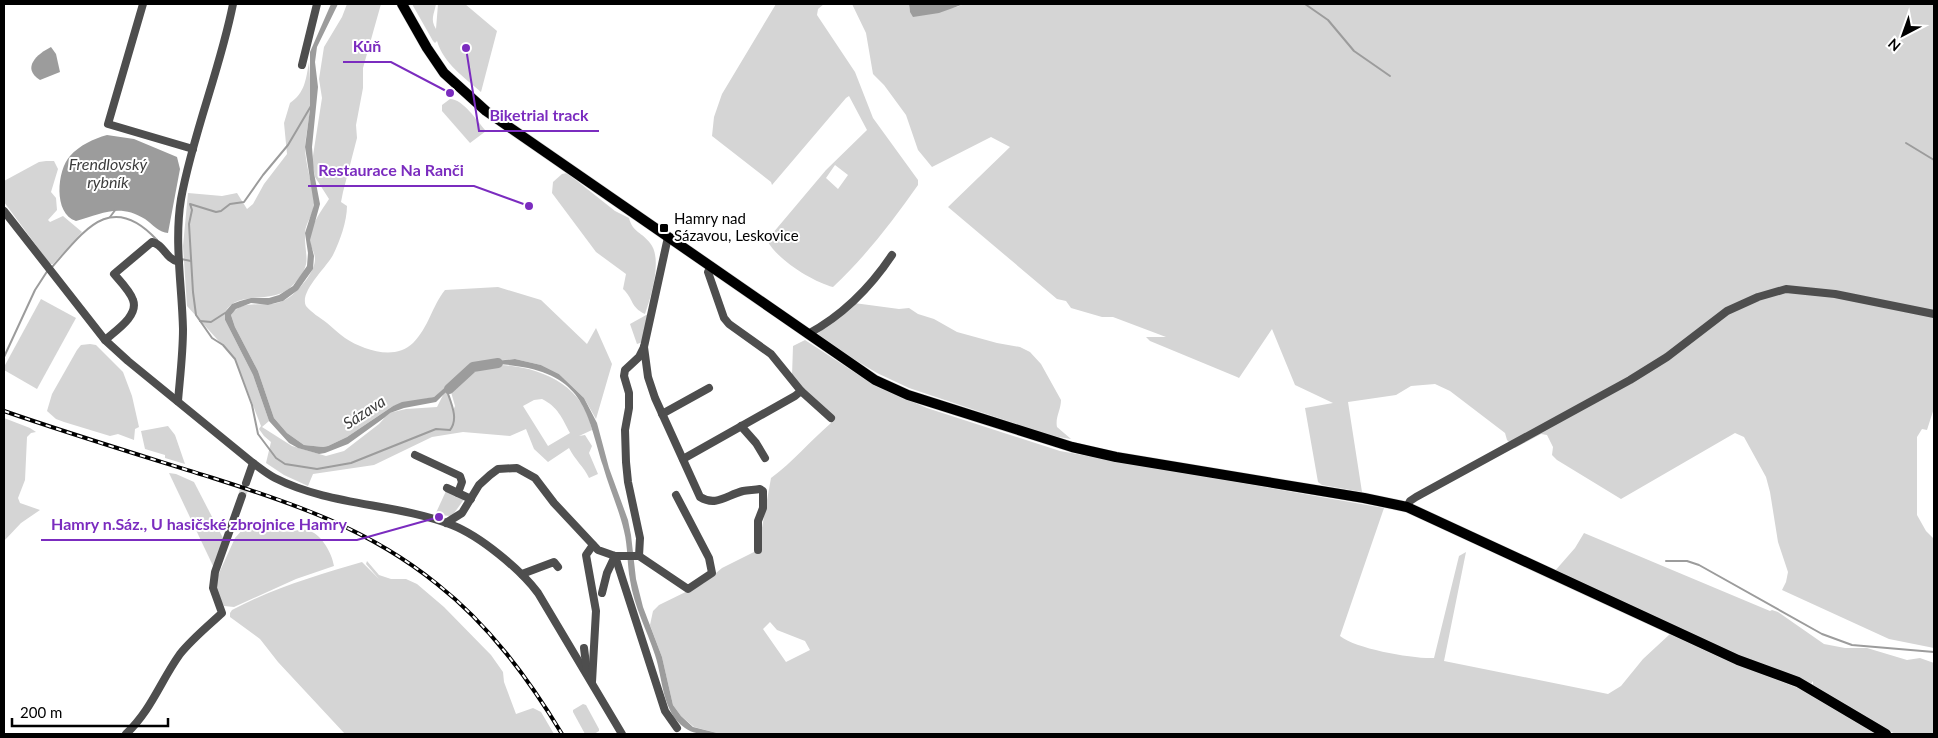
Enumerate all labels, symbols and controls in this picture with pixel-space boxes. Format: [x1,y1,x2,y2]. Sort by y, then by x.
north arrow [1878,10,1928,60]
callout: Kůň [343,31,391,62]
text: N [1884,35,1904,55]
text: Kůň [353,36,381,55]
callout: Biketrial track [479,100,599,131]
text: Biketrial track [489,105,589,124]
water label: Frendlovský rybník [69,154,148,191]
callout: Restaurace Na Ranči [308,155,474,186]
text: Restaurace Na Ranči [318,160,464,179]
place label: Hamry nad Sázavou, Leskovice [674,209,799,244]
marker: Hamry nad Sázavou, Leskovice [658,222,670,234]
water label: Sázava [339,391,388,432]
callout: Hamry n.Sáz., U hasičské zbrojnice Hamry [41,509,357,540]
text: Hamry n.Sáz., U hasičské zbrojnice Hamry [51,514,347,533]
scale bar [12,696,169,728]
text: 200 m [20,703,62,721]

